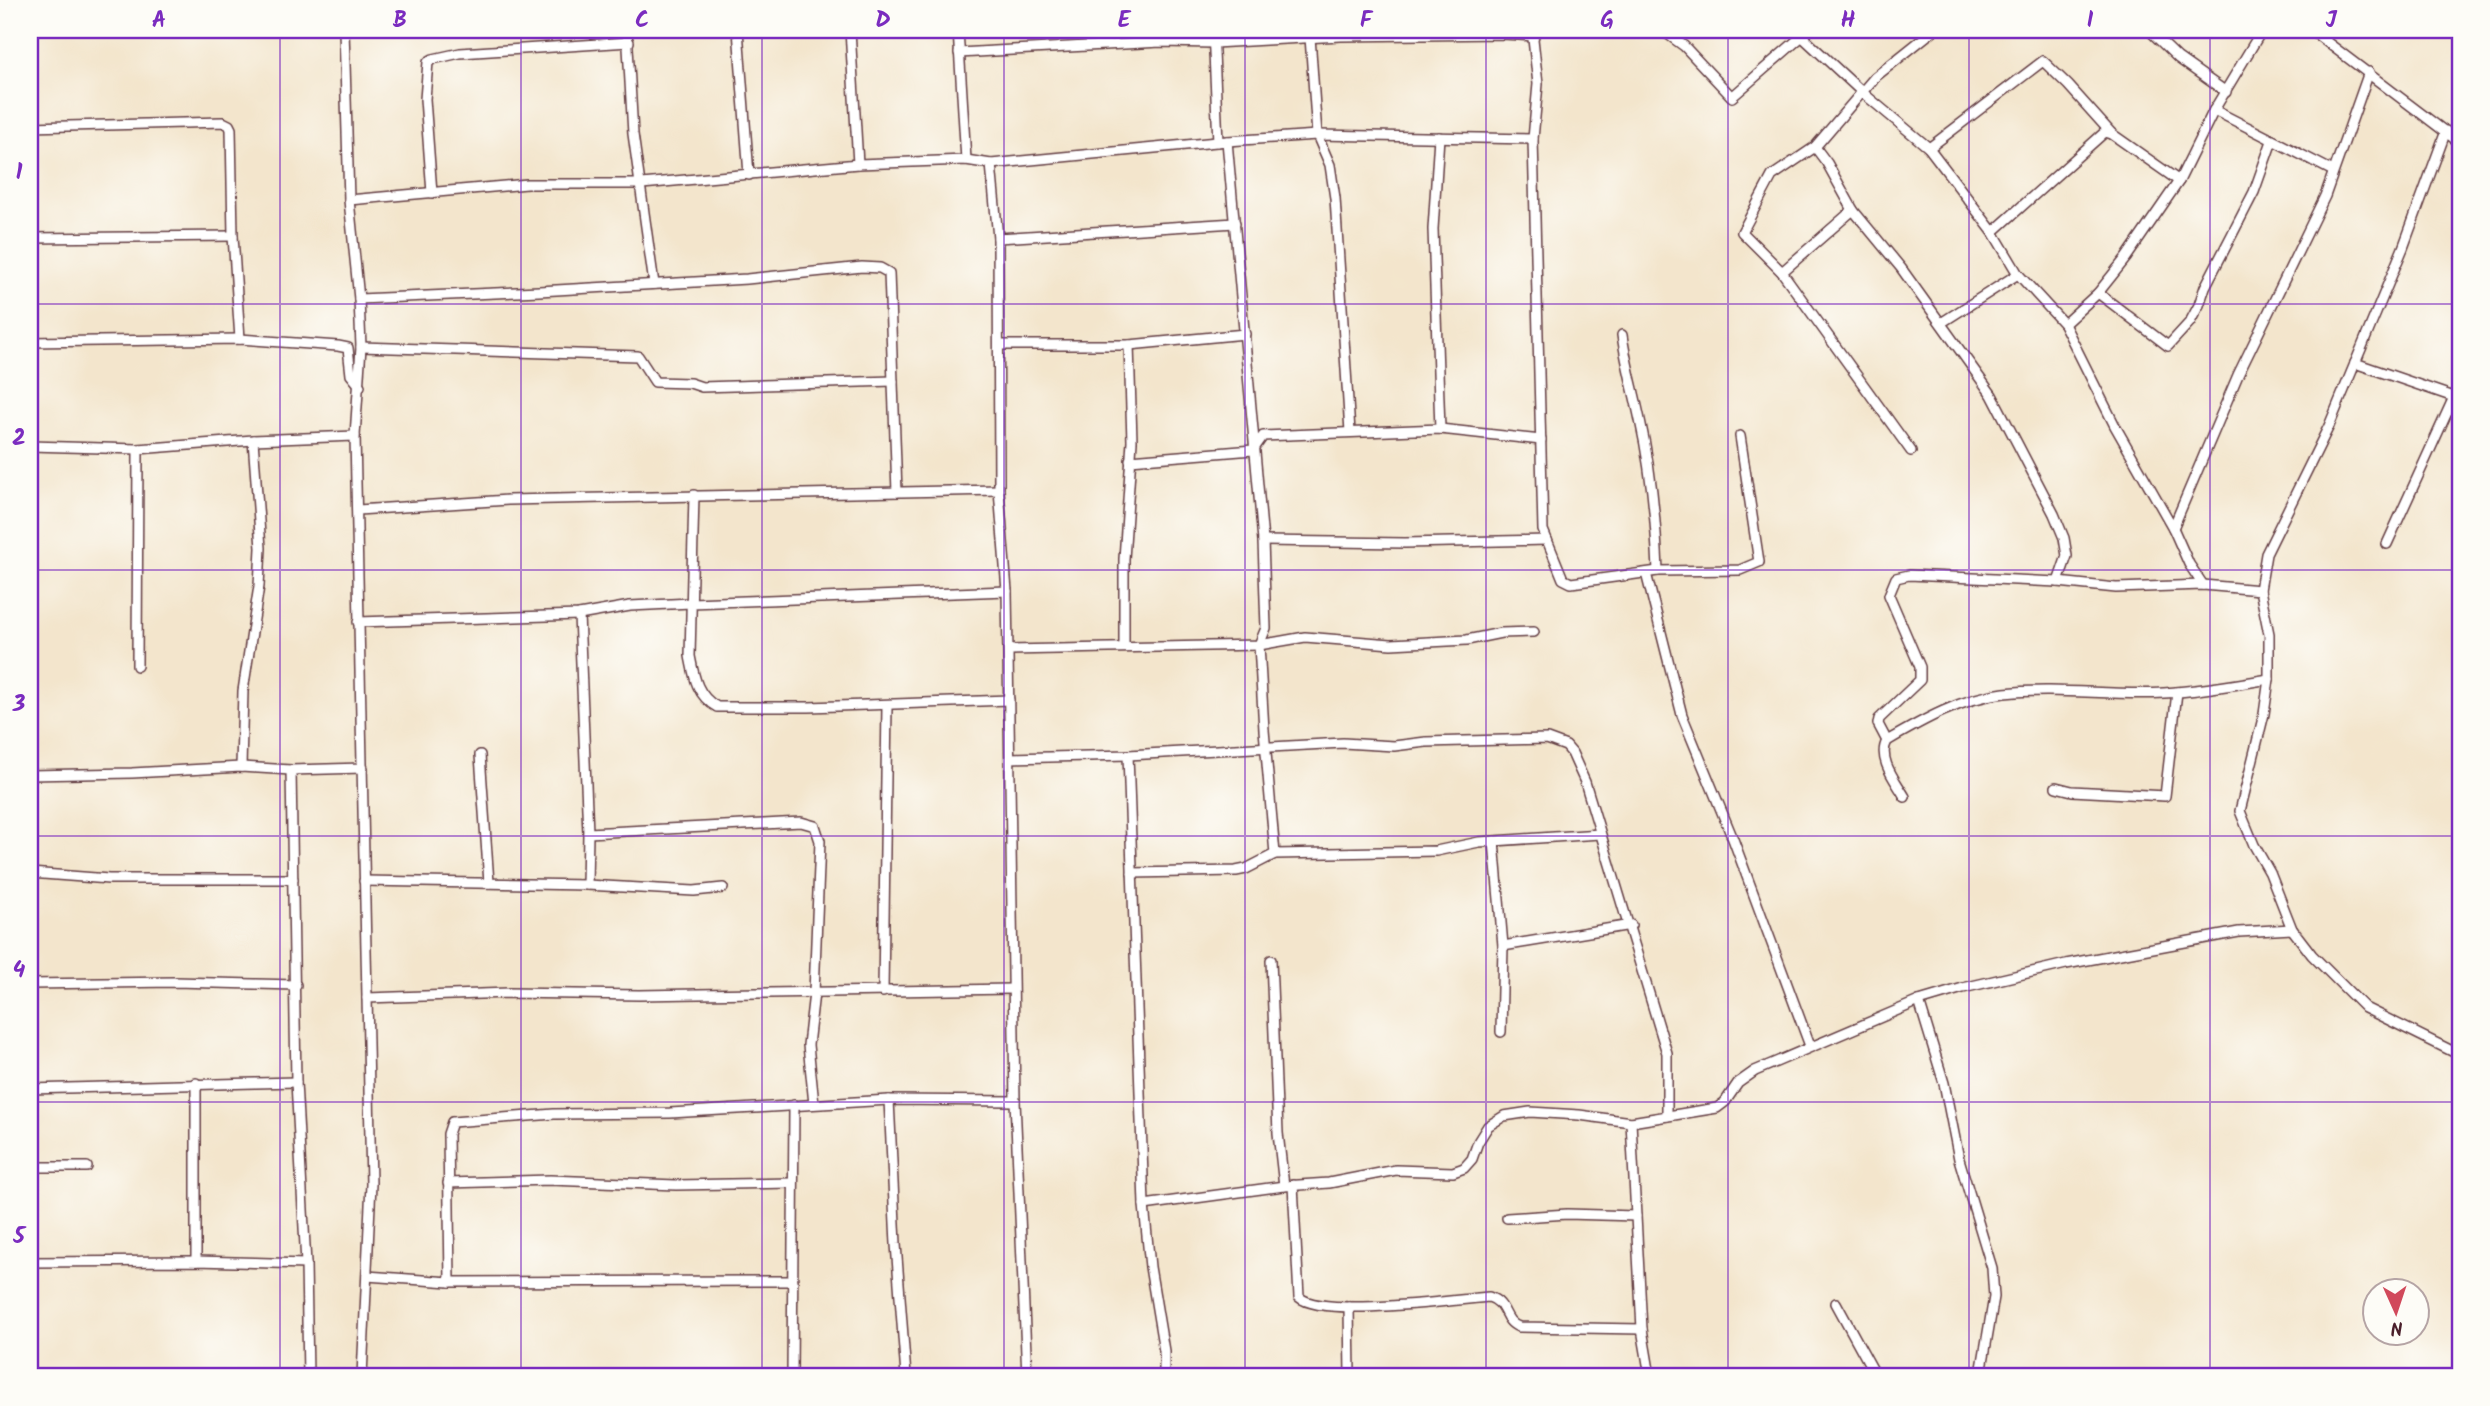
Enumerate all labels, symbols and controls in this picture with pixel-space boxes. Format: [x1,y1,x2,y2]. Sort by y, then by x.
text: A [152,3,166,39]
text: B [393,3,407,39]
text: C [635,3,649,39]
text: D [875,3,891,39]
text: E [1118,3,1132,39]
text: F [1360,3,1374,39]
text: G [1600,3,1614,39]
text: H [1841,3,1856,39]
text: I [2086,3,2094,39]
text: J [2325,3,2337,39]
text: 1 [16,155,23,191]
text: 2 [12,421,26,457]
text: 3 [12,687,26,723]
text: 4 [13,953,26,989]
text: 5 [12,1219,27,1255]
north arrow [2360,1276,2430,1346]
text: N [2390,1312,2404,1342]

